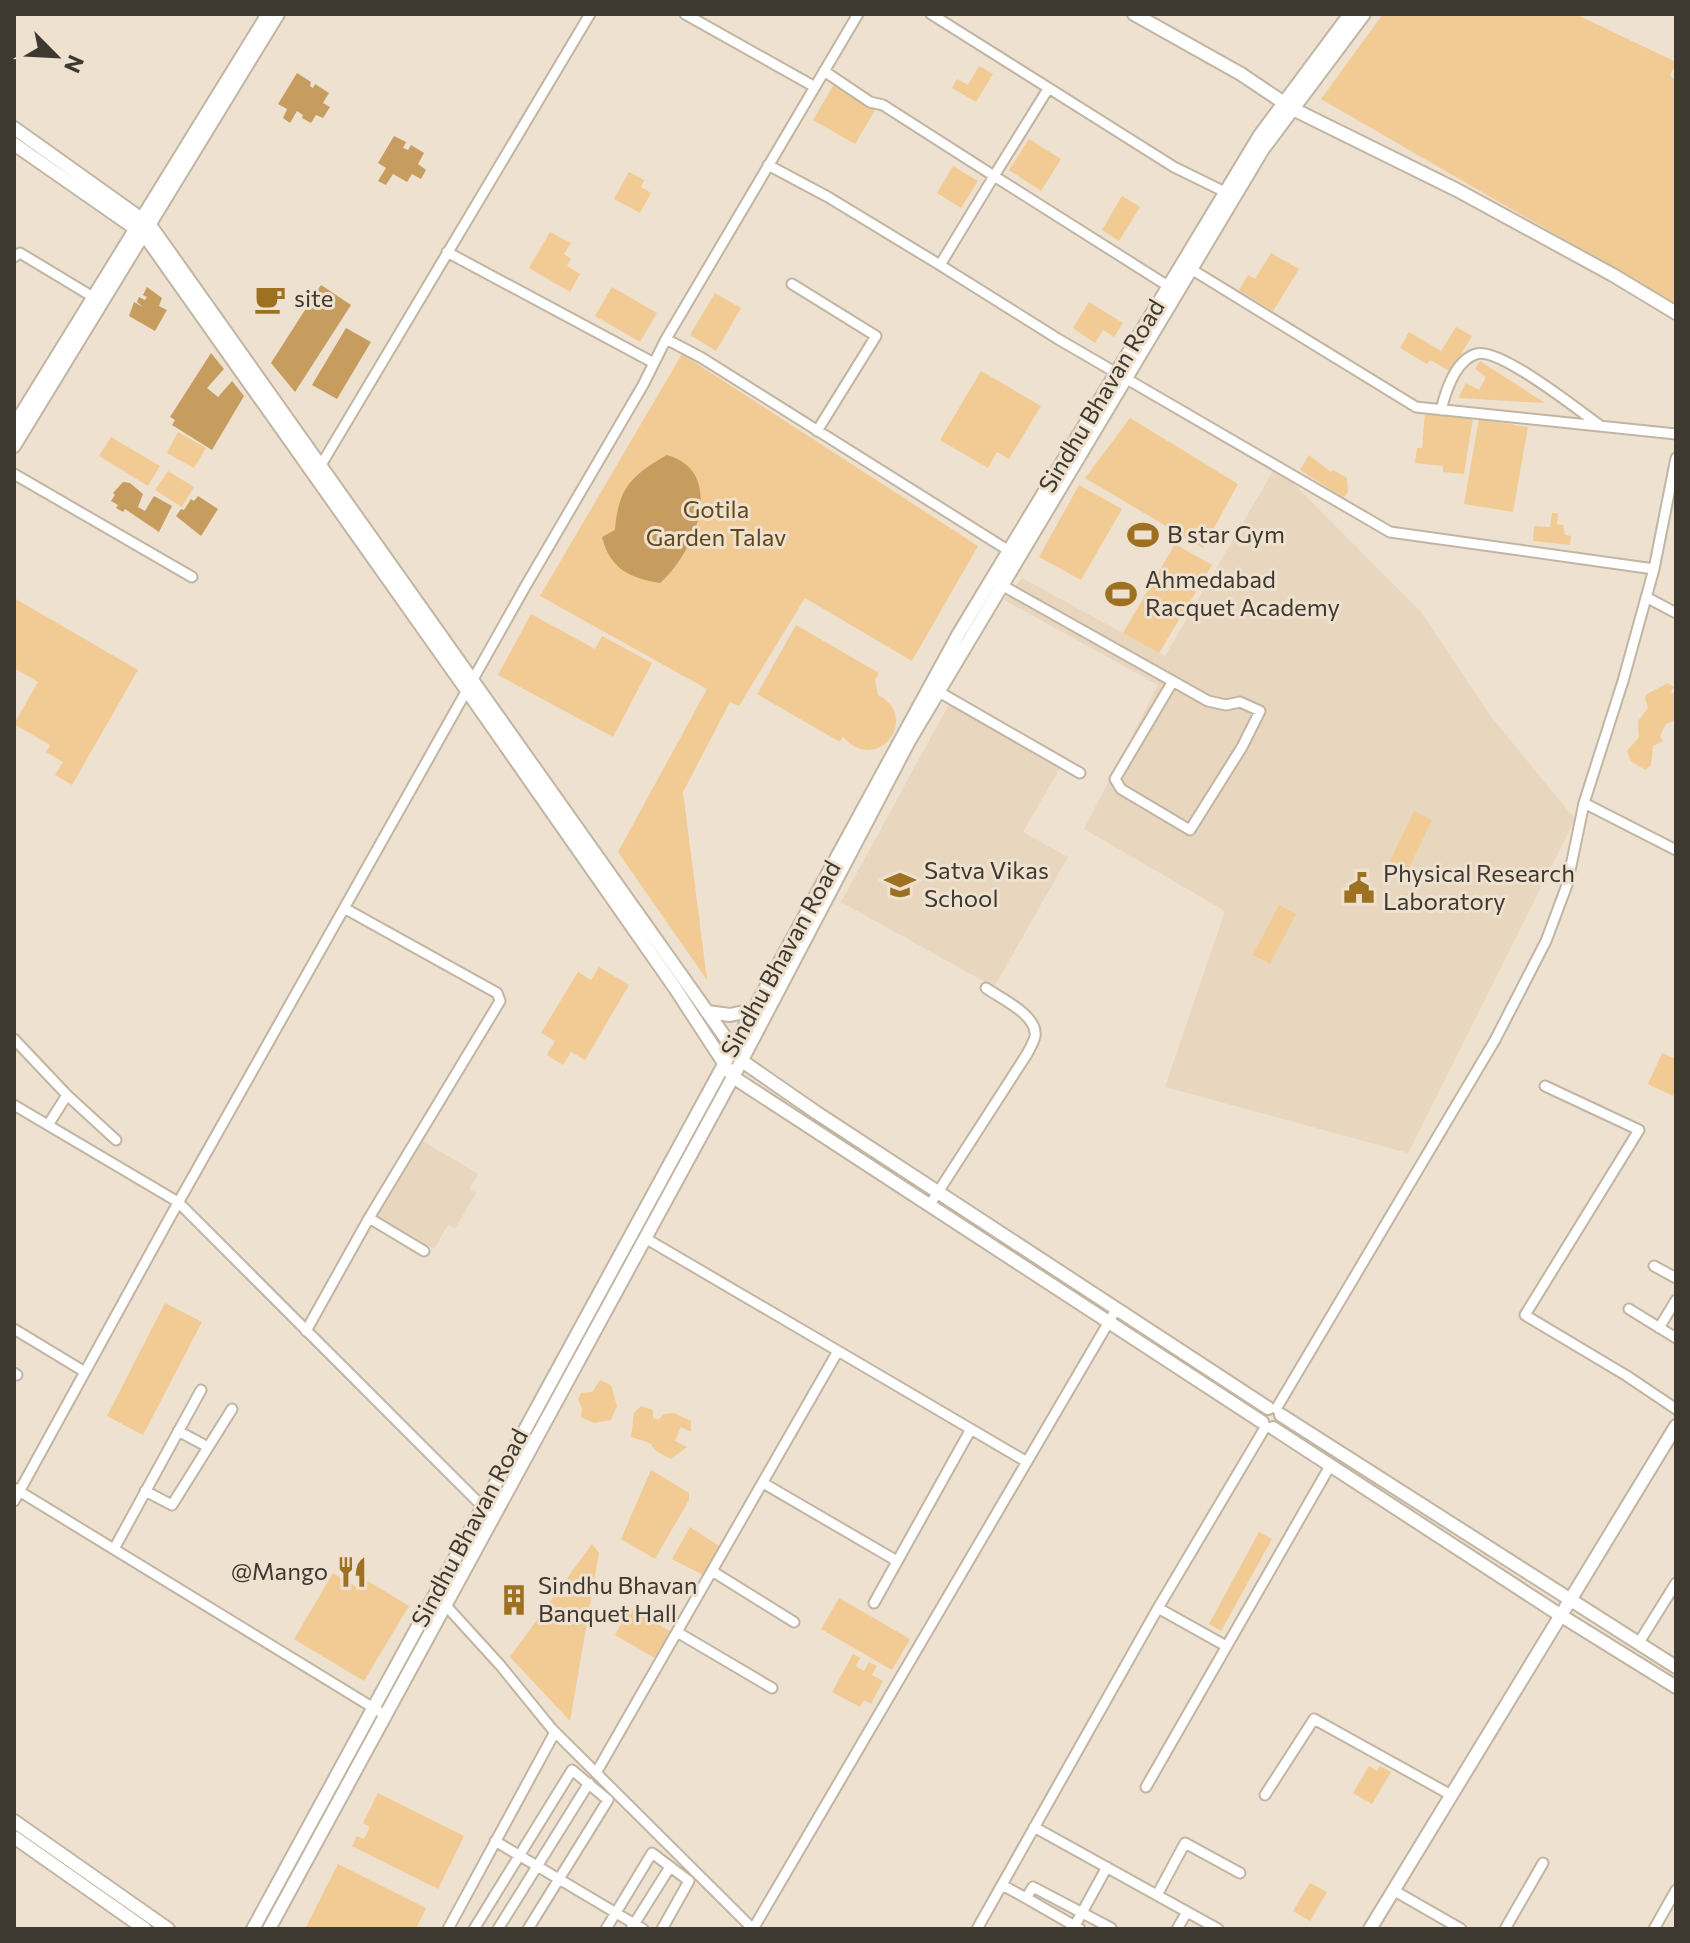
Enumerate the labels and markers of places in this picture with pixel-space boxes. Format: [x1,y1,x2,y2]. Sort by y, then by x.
cafe icon: site [253,282,287,316]
place label: site [294,283,333,312]
sports icon: B star Gym [1126,518,1160,552]
place label: B star Gym [1167,519,1285,548]
place label: Ahmedabad Racquet Academy [1145,564,1340,621]
sports icon: Ahmedabad Racquet Academy [1104,577,1138,611]
place label: Satva Vikas School [924,855,1049,912]
place label: Physical Research Laboratory [1383,858,1575,915]
school or university icon: Satva Vikas School [883,868,917,902]
public building icon: Physical Research Laboratory [1342,871,1376,905]
restaurant icon: @Mango [335,1555,369,1589]
place label: @Mango [231,1556,328,1585]
place label: Sindhu Bhavan Banquet Hall [538,1570,698,1627]
building icon: Sindhu Bhavan Banquet Hall [497,1583,531,1617]

